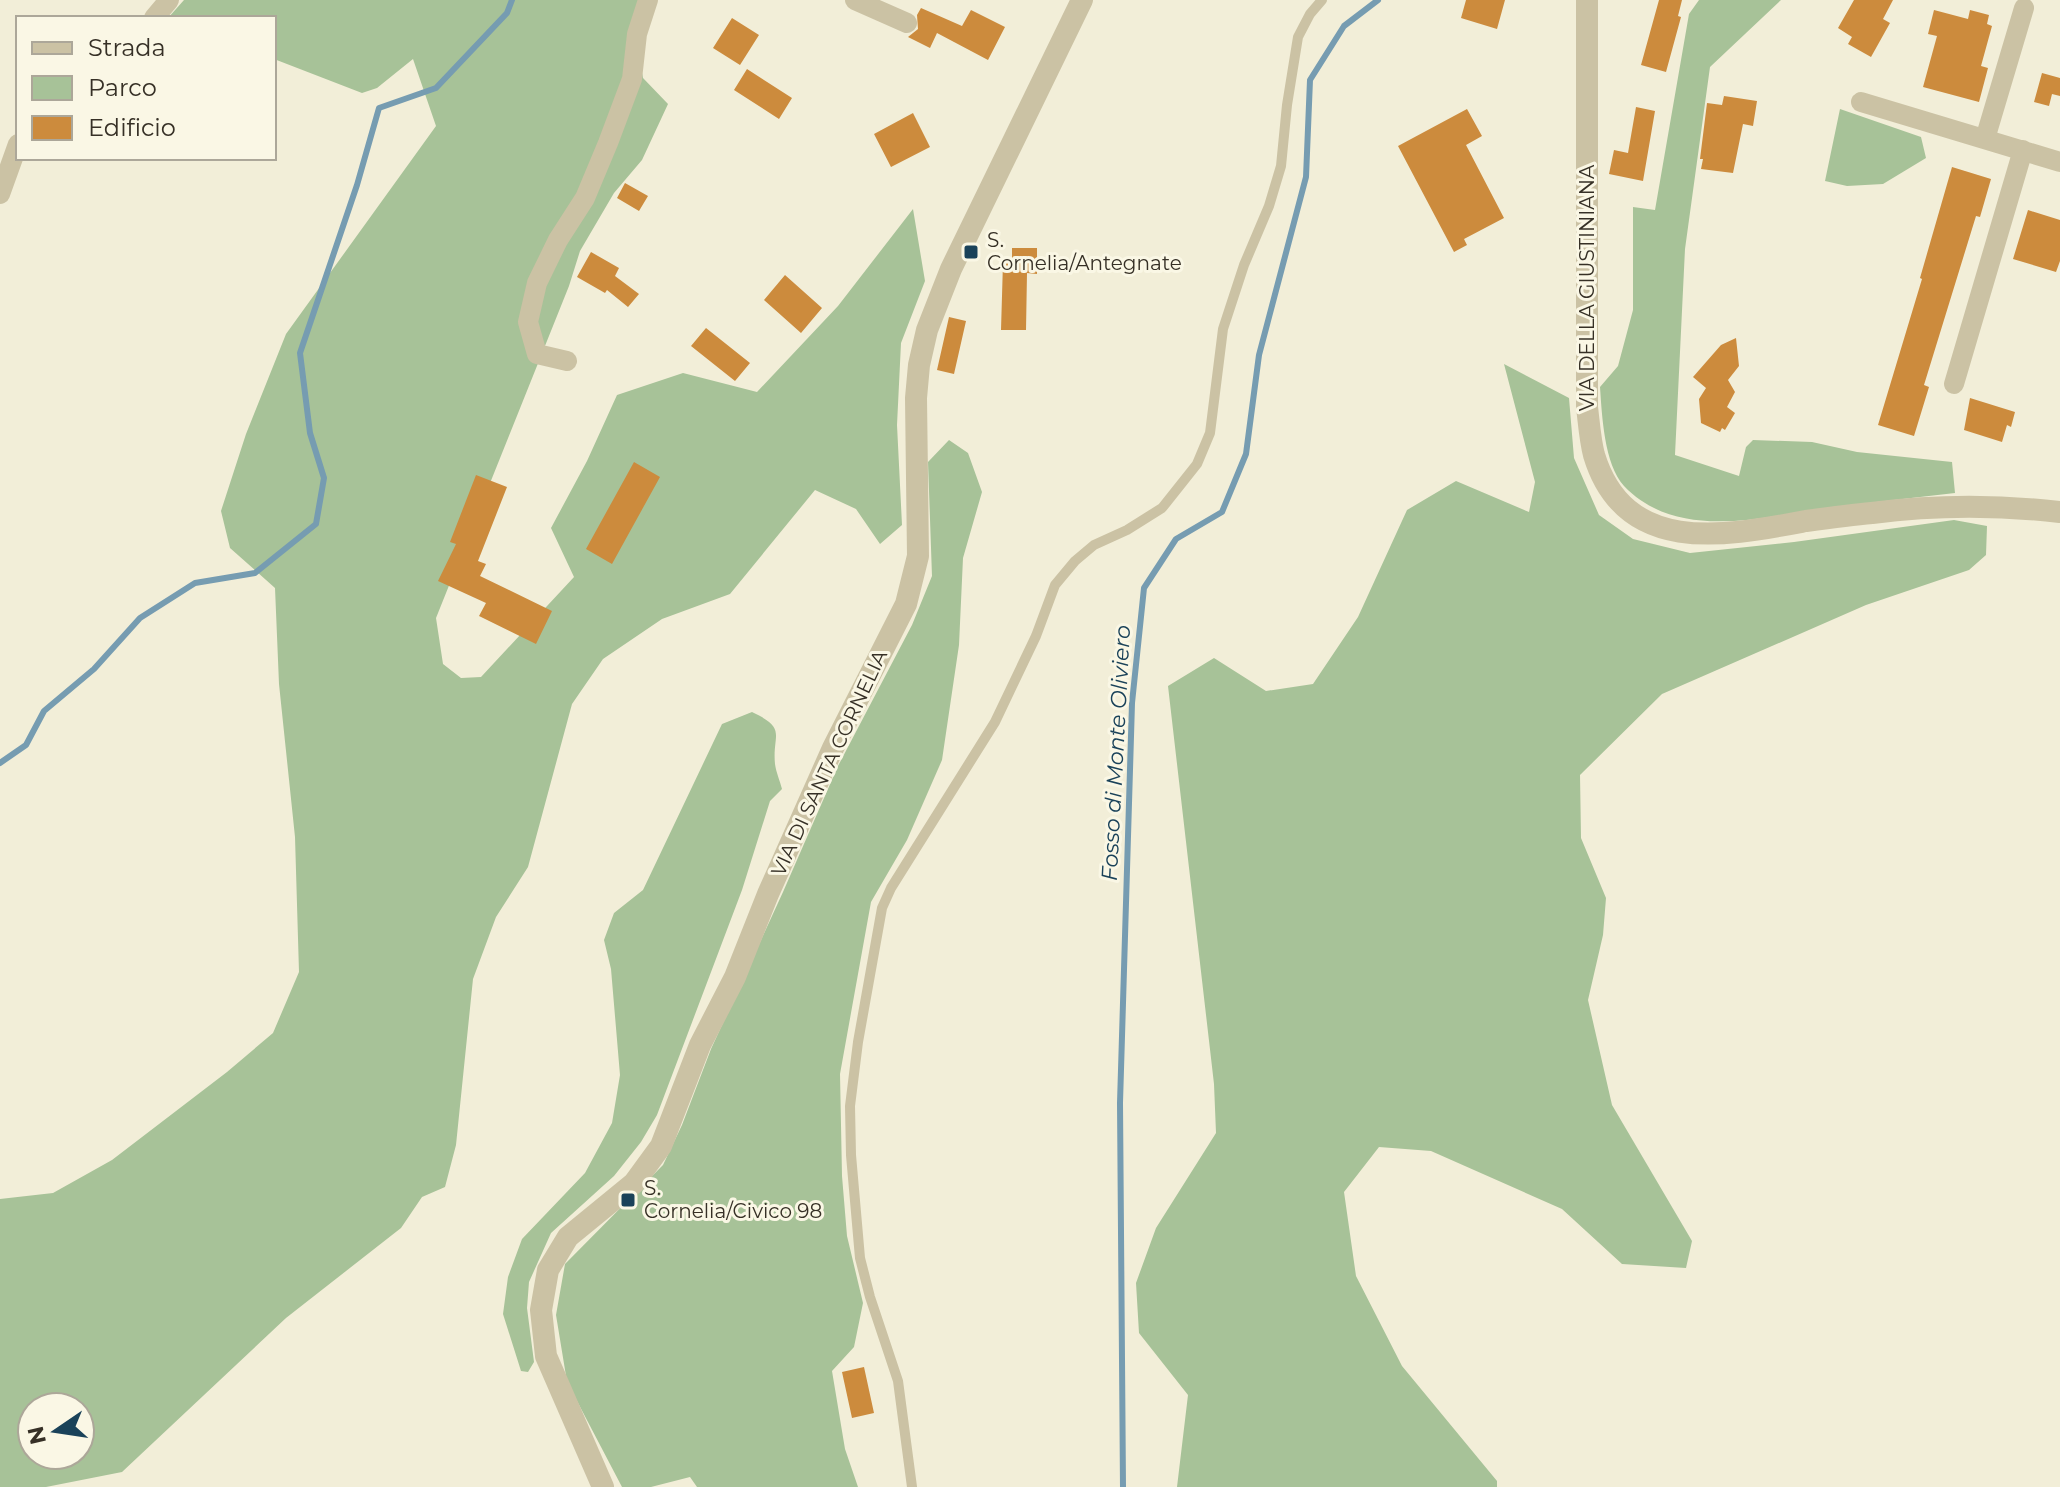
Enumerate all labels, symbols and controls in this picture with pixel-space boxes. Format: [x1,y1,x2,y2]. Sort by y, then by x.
legend [16,16,276,160]
text: Strada [88,33,166,62]
text: Parco [88,73,157,102]
text: Edificio [88,113,176,142]
street label: VIA DELLA GIUSTINIANA [1575,164,1599,411]
place label: S. Cornelia/Antegnate [987,228,1182,275]
marker: S. Cornelia/Antegnate [962,243,980,261]
water label: Fosso di Monte Oliviero [1096,624,1136,882]
street label: VIA DI SANTA CORNELIA [766,645,892,880]
place label: S. Cornelia/Civico 98 [644,1176,822,1223]
marker: S. Cornelia/Civico 98 [619,1191,637,1209]
north arrow [16,1391,96,1471]
text: N [22,1424,52,1447]

